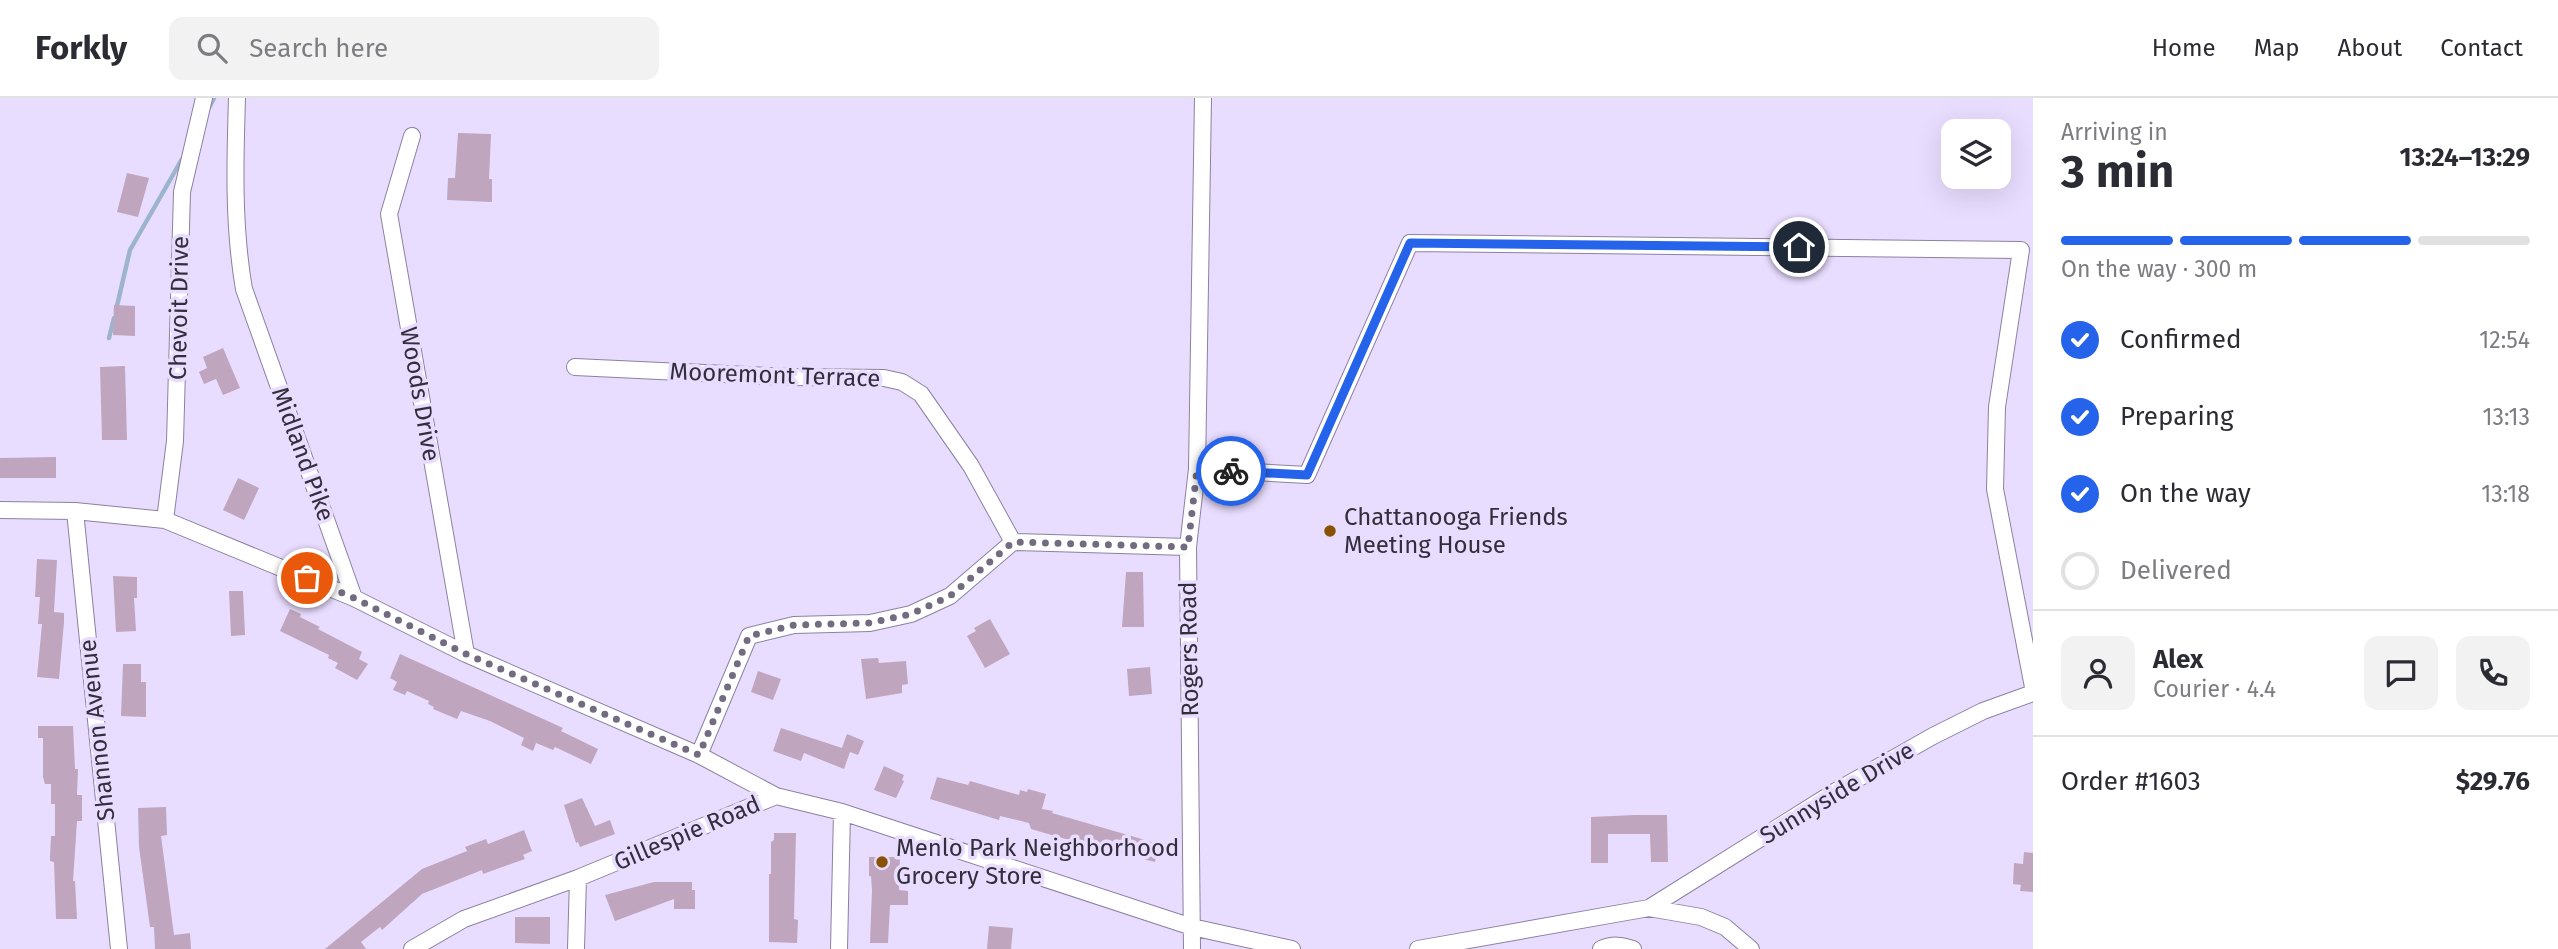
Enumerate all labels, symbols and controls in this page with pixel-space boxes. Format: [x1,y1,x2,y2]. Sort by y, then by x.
search box [169,17,659,80]
text: Forkly [35,28,127,68]
icon: search [193,29,231,67]
text: Search here [249,33,388,64]
text: Home [2152,34,2216,62]
text: Map [2254,34,2300,62]
text: About [2338,34,2402,62]
text: Contact [2440,34,2523,62]
text: Arriving in [2061,118,2168,146]
map controls [1941,119,2011,189]
button: layers [1941,119,2011,189]
text: 13:24–13:29 [2400,142,2530,173]
text: 3 min [2061,144,2174,199]
pin [1769,217,1829,277]
icon: home [1780,228,1818,266]
street label: Chevoit Drive [164,236,194,380]
text: On the way · 300 m [2061,255,2257,283]
icon: check [2061,321,2099,359]
text: Confirmed [2120,324,2241,355]
street label: Woods Drive [394,325,446,463]
text: 12:54 [2479,326,2530,354]
street label: Mooremont Terrace [669,357,881,393]
street label: Midland Pike [266,383,340,525]
icon: check [2061,398,2099,436]
text: Preparing [2120,401,2233,432]
text: 13:13 [2483,403,2530,431]
courier [1196,436,1266,506]
icon: bike [1212,452,1250,490]
icon: check [2061,475,2099,513]
text: On the way [2120,478,2251,509]
text: 13:18 [2481,480,2530,508]
place label: Chattanooga Friends Meeting House [1344,503,1568,559]
marker: Chattanooga Friends Meeting House [1322,523,1338,539]
pin [277,548,337,608]
text: Delivered [2120,555,2232,586]
icon: bag [288,559,326,597]
street label: Rogers Road [1174,581,1204,717]
button: person [2061,636,2135,710]
button: chat [2364,636,2438,710]
button: phone [2456,636,2530,710]
street label: Shannon Avenue [74,638,120,822]
text: Alex [2153,644,2203,675]
text: Courier · 4.4 [2153,675,2276,703]
street label: Sunnyside Drive [1755,736,1919,850]
text: Order #1603 [2061,766,2201,797]
text: $29.76 [2456,766,2530,797]
street label: Gillespie Road [610,790,764,876]
place label: Menlo Park Neighborhood Grocery Store [896,834,1179,890]
marker: Menlo Park Neighborhood Grocery Store [874,854,890,870]

